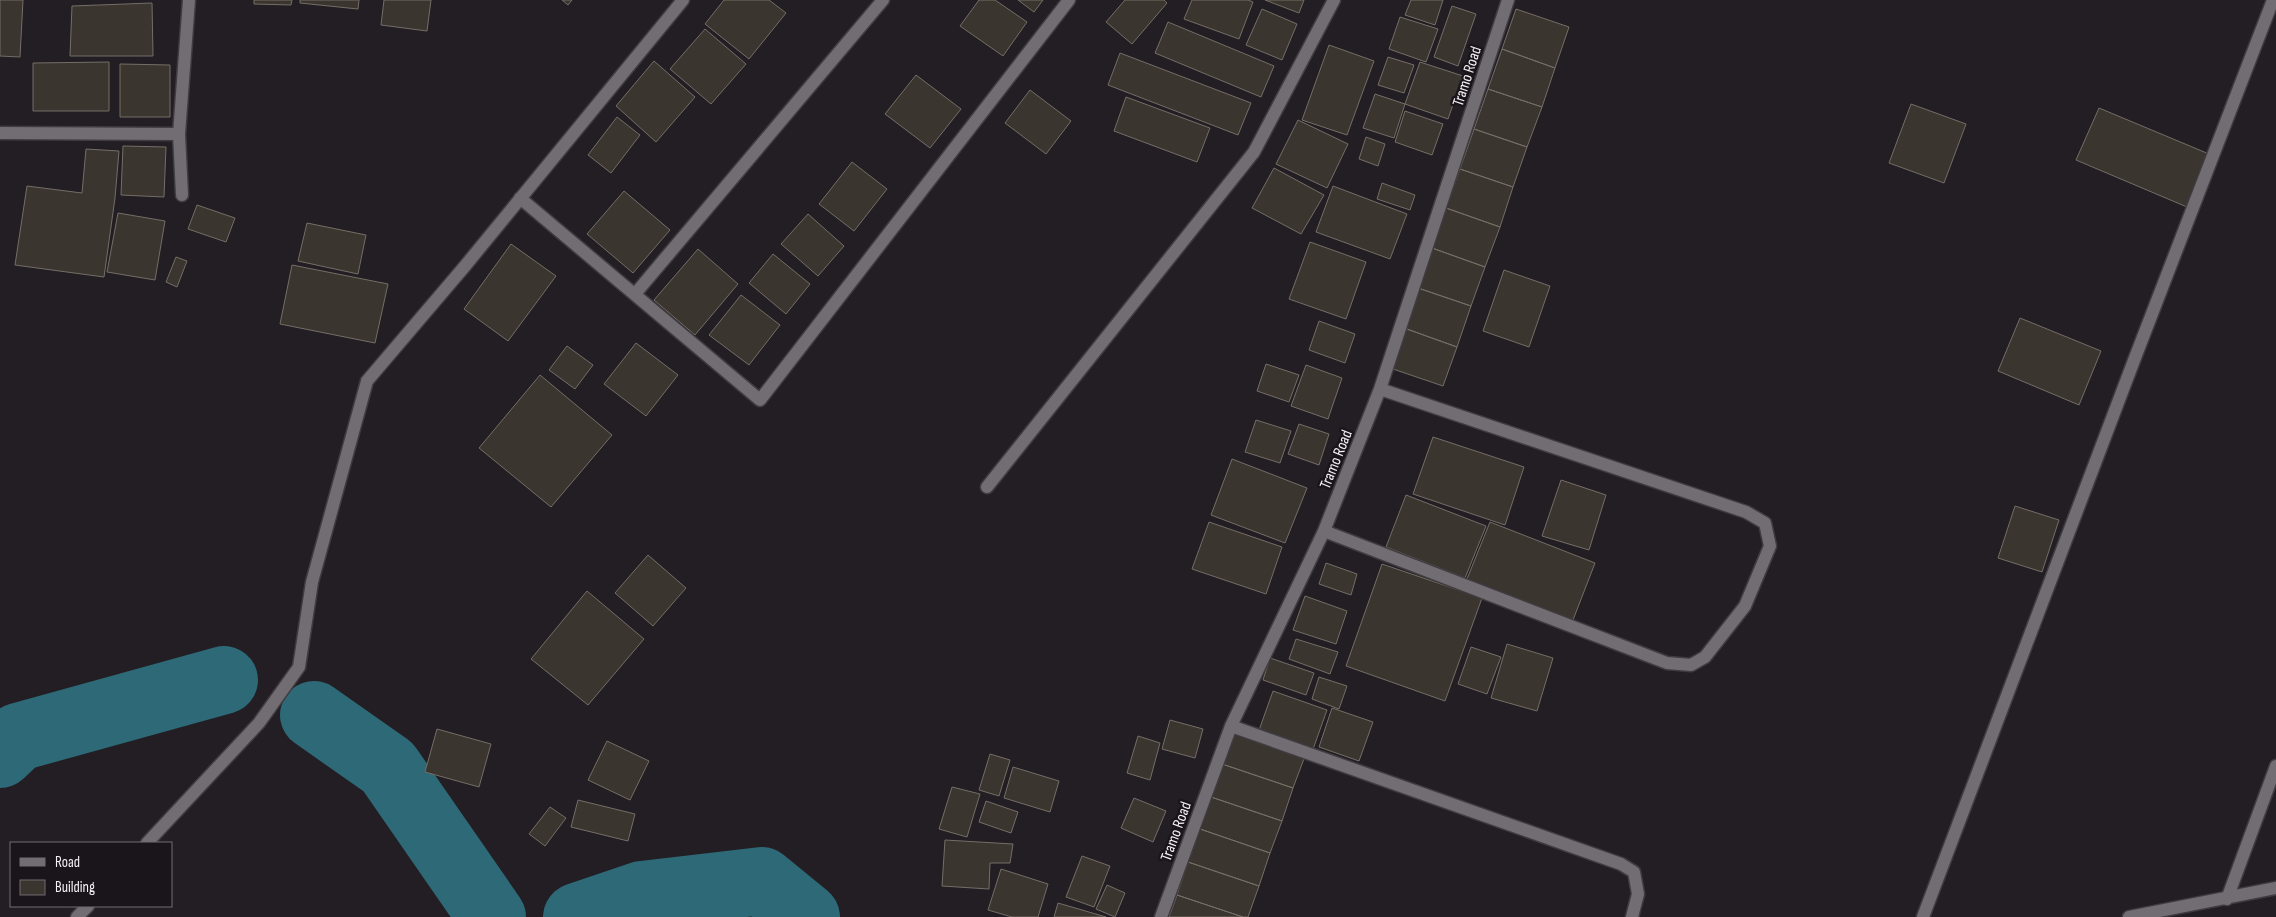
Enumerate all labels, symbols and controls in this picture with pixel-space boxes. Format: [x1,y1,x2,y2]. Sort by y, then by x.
street label: Tramo Road [1449,44,1486,109]
street label: Tramo Road [1316,427,1357,492]
street label: Tramo Road [1157,799,1196,864]
legend [10,842,172,907]
text: Road [55,853,80,872]
text: Building [55,878,95,897]

